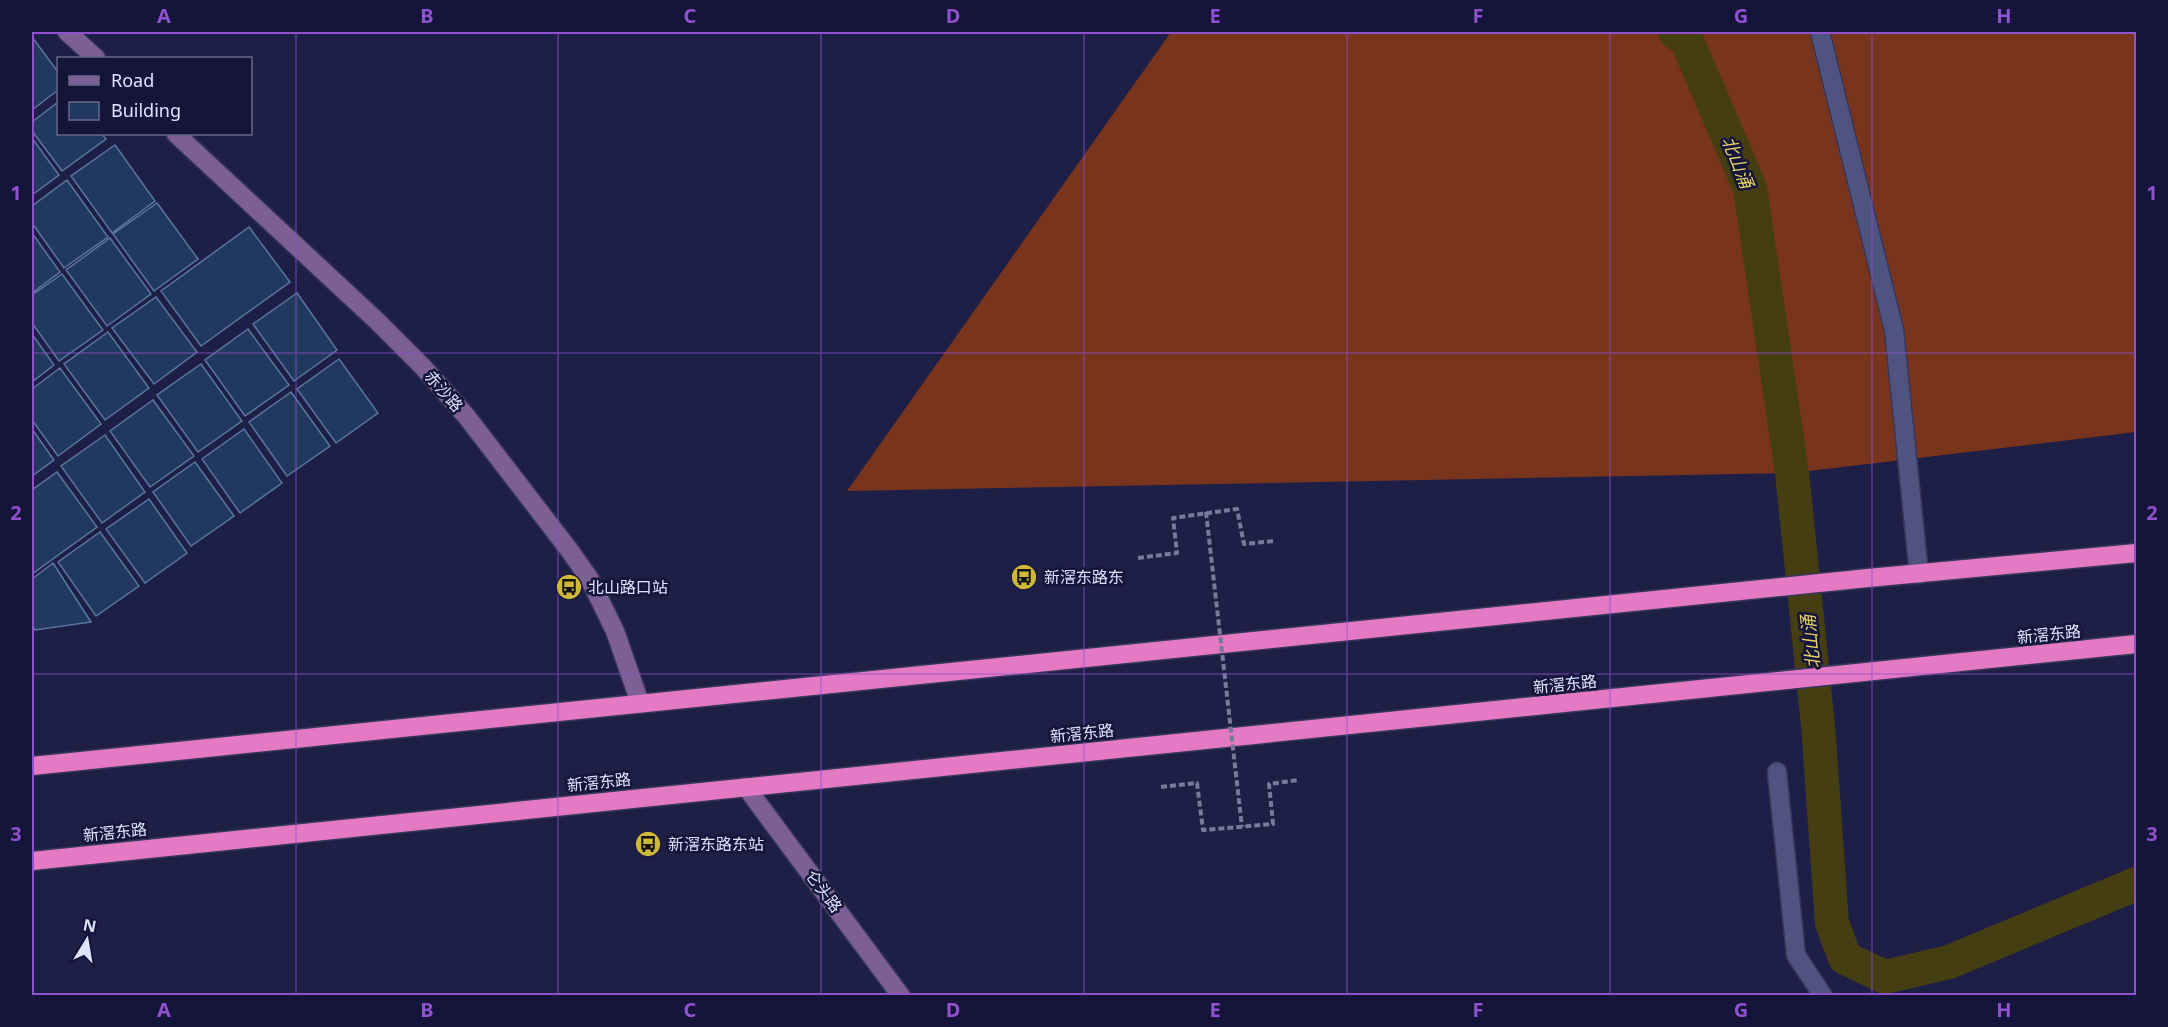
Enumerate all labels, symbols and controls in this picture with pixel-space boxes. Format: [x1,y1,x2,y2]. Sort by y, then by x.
text: A [157,2,171,29]
text: B [420,2,434,29]
text: C [684,2,697,29]
text: D [946,2,960,29]
text: E [1209,2,1221,29]
text: F [1473,2,1483,29]
text: G [1734,2,1748,29]
text: H [1996,2,2012,29]
legend [57,57,252,135]
text: Road [111,68,154,92]
text: Building [111,98,181,122]
water label: 北山涌 [1717,132,1760,193]
text: 1 [10,179,22,206]
text: 1 [2146,179,2158,206]
street label: 赤沙路 [420,366,468,416]
text: 2 [10,499,22,526]
text: 2 [2146,499,2158,526]
bus stop icon: 新滘东路东 [1009,562,1039,592]
place label: 新滘东路东 [1044,566,1124,588]
bus stop icon: 北山路口站 [554,572,584,602]
place label: 北山路口站 [588,576,668,598]
water label: 北山涌 [1795,612,1825,670]
street label: 新滘东路 [2016,620,2082,648]
street label: 新滘东路 [1532,670,1598,698]
street label: 新滘东路 [1049,719,1115,747]
street label: 新滘东路 [566,768,632,796]
street label: 新滘东路 [82,818,148,846]
text: 3 [10,820,22,847]
text: 3 [2146,820,2158,847]
bus stop icon: 新滘东路东站 [633,829,663,859]
place label: 新滘东路东站 [668,833,764,855]
street label: 仑头路 [801,865,847,917]
north arrow [57,910,117,970]
text: N [81,913,98,937]
text: A [157,996,171,1023]
text: B [420,996,434,1023]
text: C [684,996,697,1023]
text: D [946,996,960,1023]
text: E [1209,996,1221,1023]
text: F [1473,996,1483,1023]
text: G [1734,996,1748,1023]
text: H [1996,996,2012,1023]

